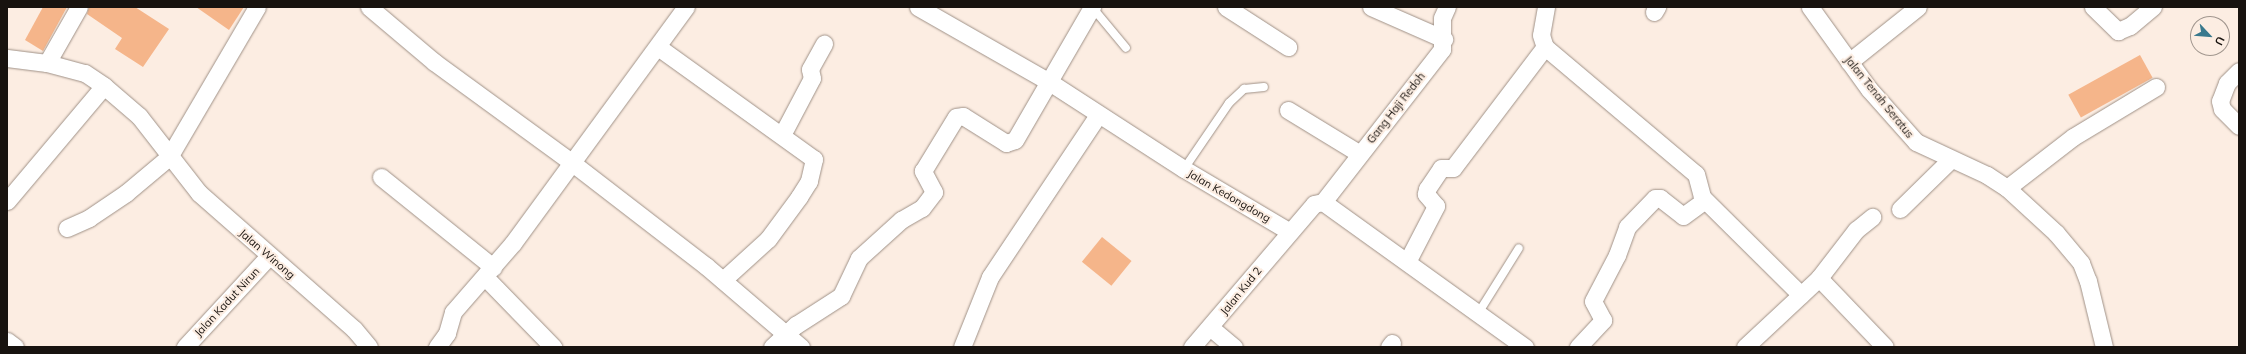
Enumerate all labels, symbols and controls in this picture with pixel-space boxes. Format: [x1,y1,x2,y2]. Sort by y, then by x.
north arrow [2190,16,2230,56]
text: U [2212,34,2228,48]
street label: Jalan Tenah Seratus [1842,53,1916,141]
street label: Gang Haji Redoh [1364,70,1428,146]
street label: Jalan Kedongdong [1185,167,1273,225]
street label: Jalan Winong [236,226,298,282]
street label: Jalan Kud 2 [1218,264,1264,318]
street label: Jalan Kadut Nirun [192,265,262,339]

